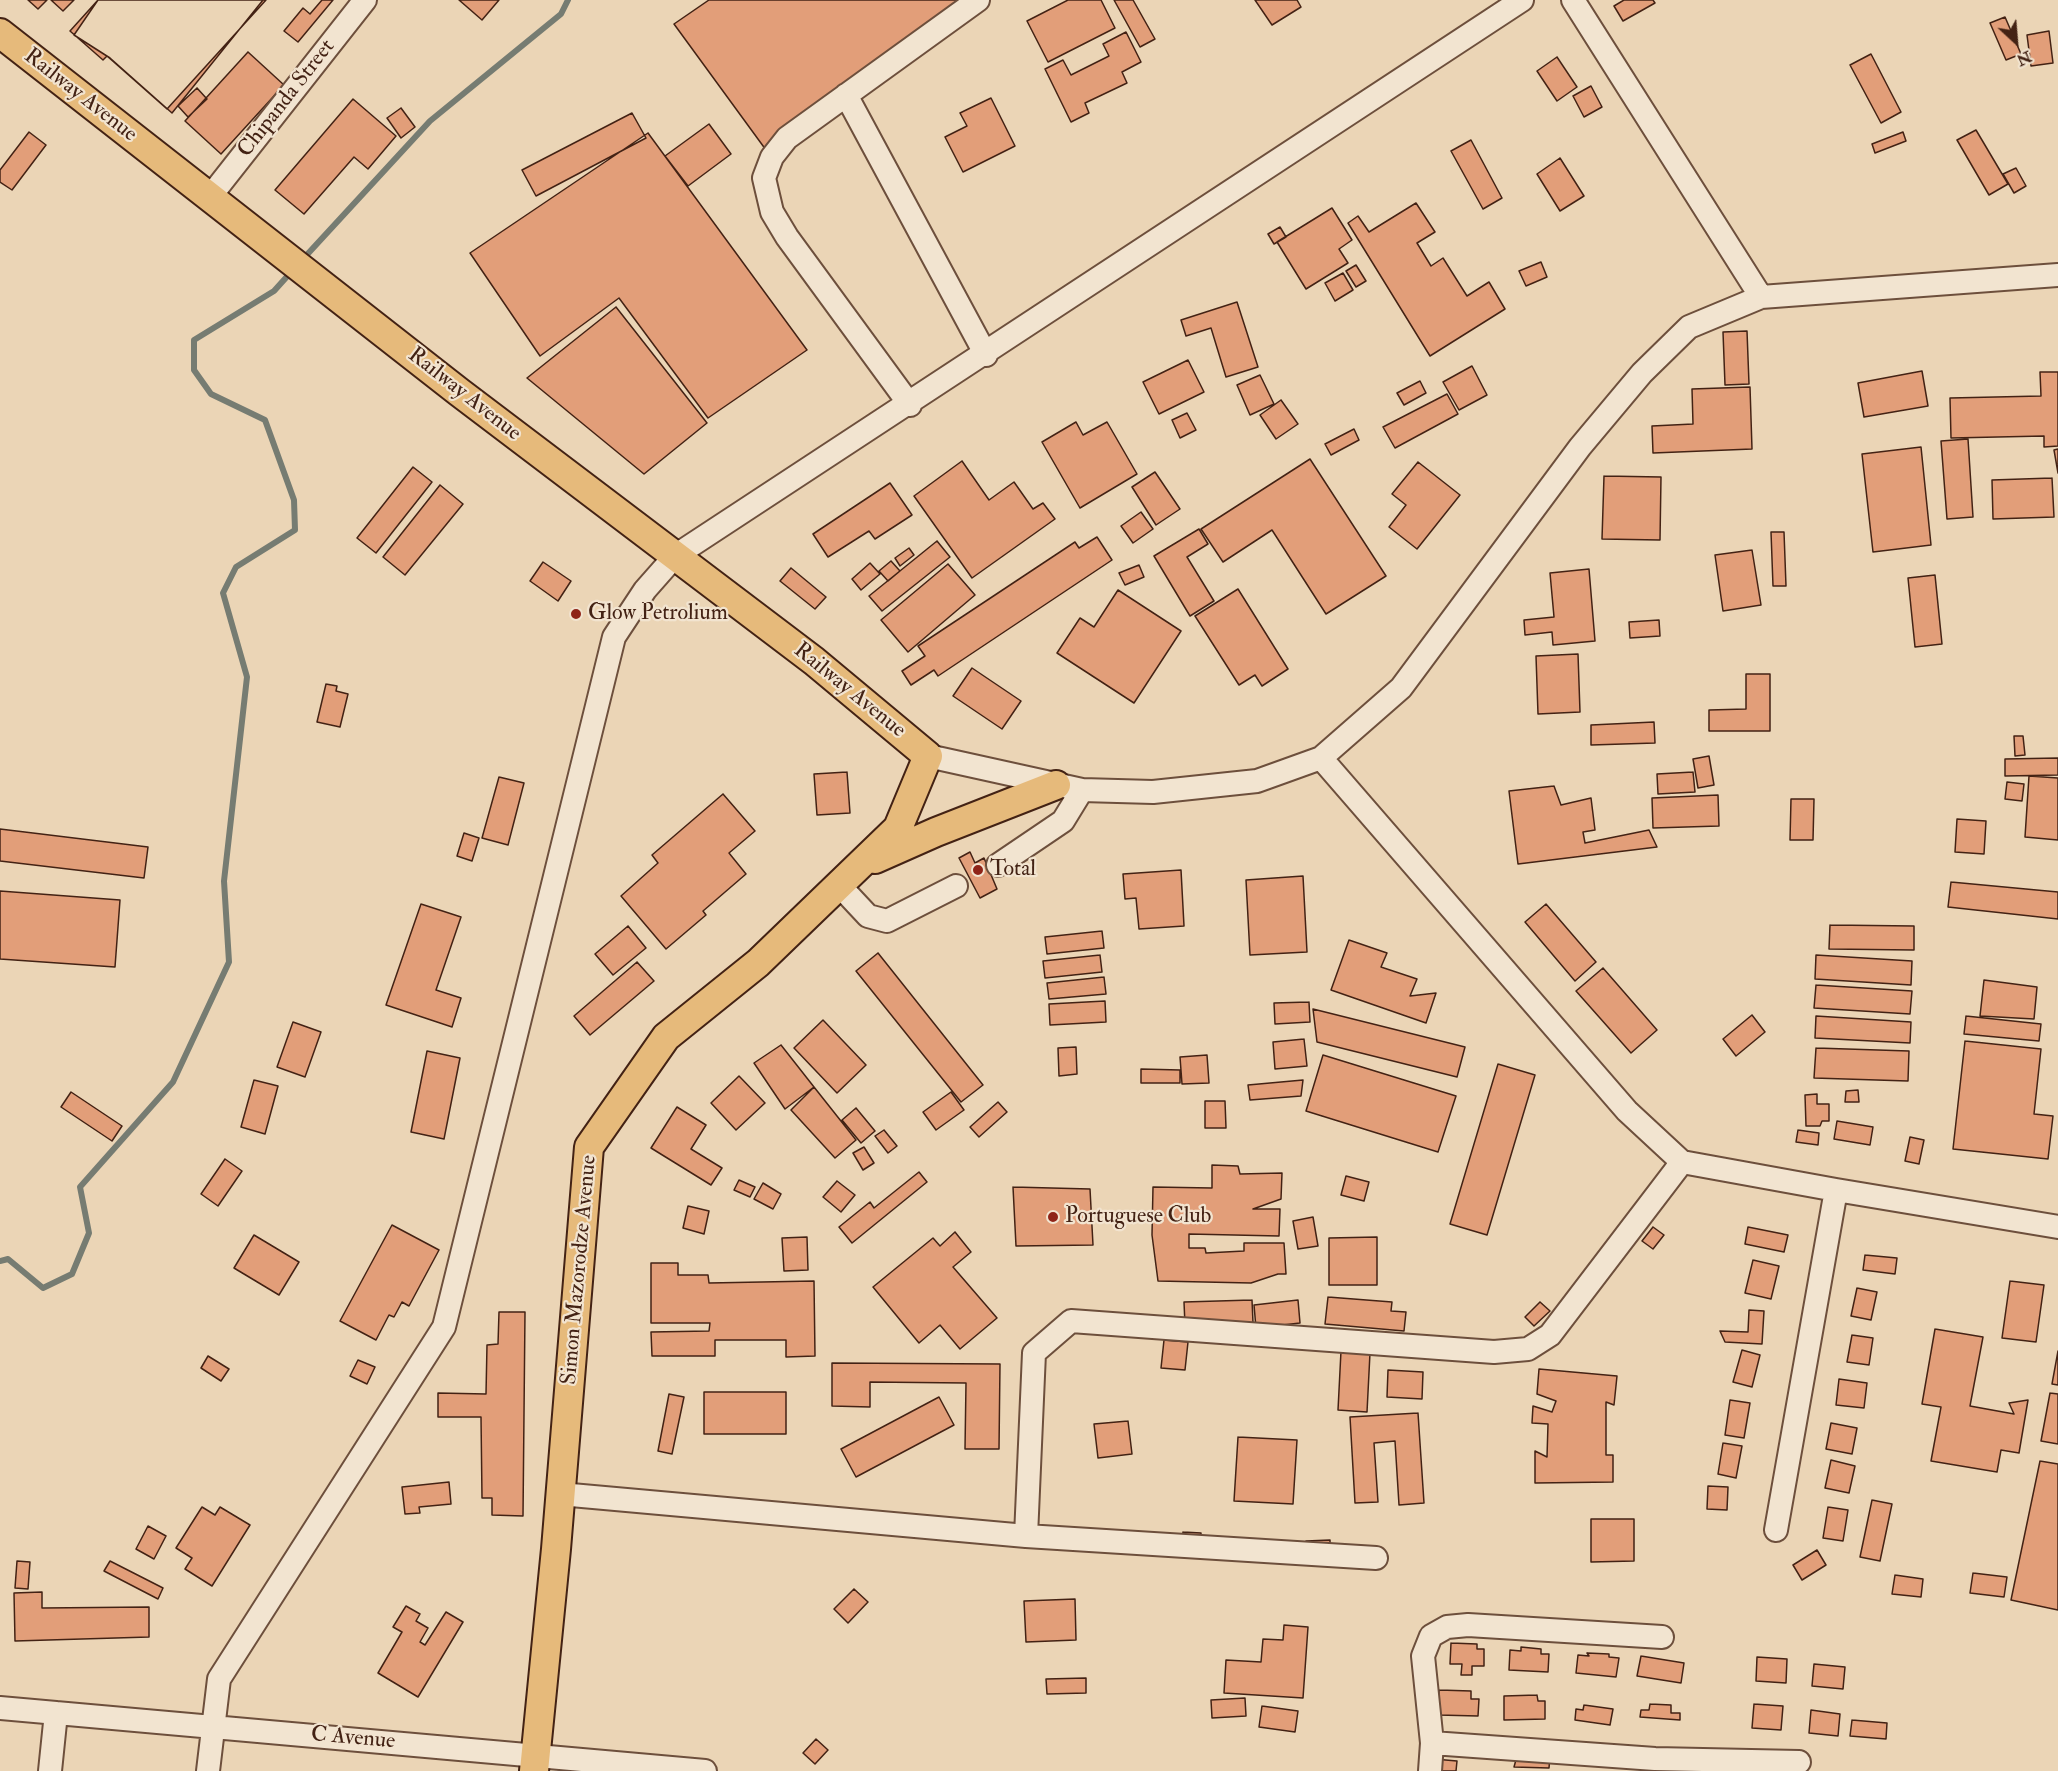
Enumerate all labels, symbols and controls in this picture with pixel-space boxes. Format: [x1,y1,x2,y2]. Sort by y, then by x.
north arrow [1986,12,2046,72]
street label: Chipanda Street [233,35,341,163]
street label: Railway Avenue [18,44,142,148]
text: N [2013,46,2035,70]
street label: Railway Avenue [402,343,526,447]
place label: Glow Petrolium [588,601,728,627]
marker: Glow Petrolium [569,607,583,621]
street label: Railway Avenue [788,638,910,744]
place label: Total [990,857,1036,883]
marker: Total [971,863,985,877]
street label: Simon Mazorodze Avenue [557,1154,603,1386]
place label: Portuguese Club [1065,1204,1211,1230]
marker: Portuguese Club [1046,1210,1060,1224]
street label: C Avenue [310,1722,396,1756]

